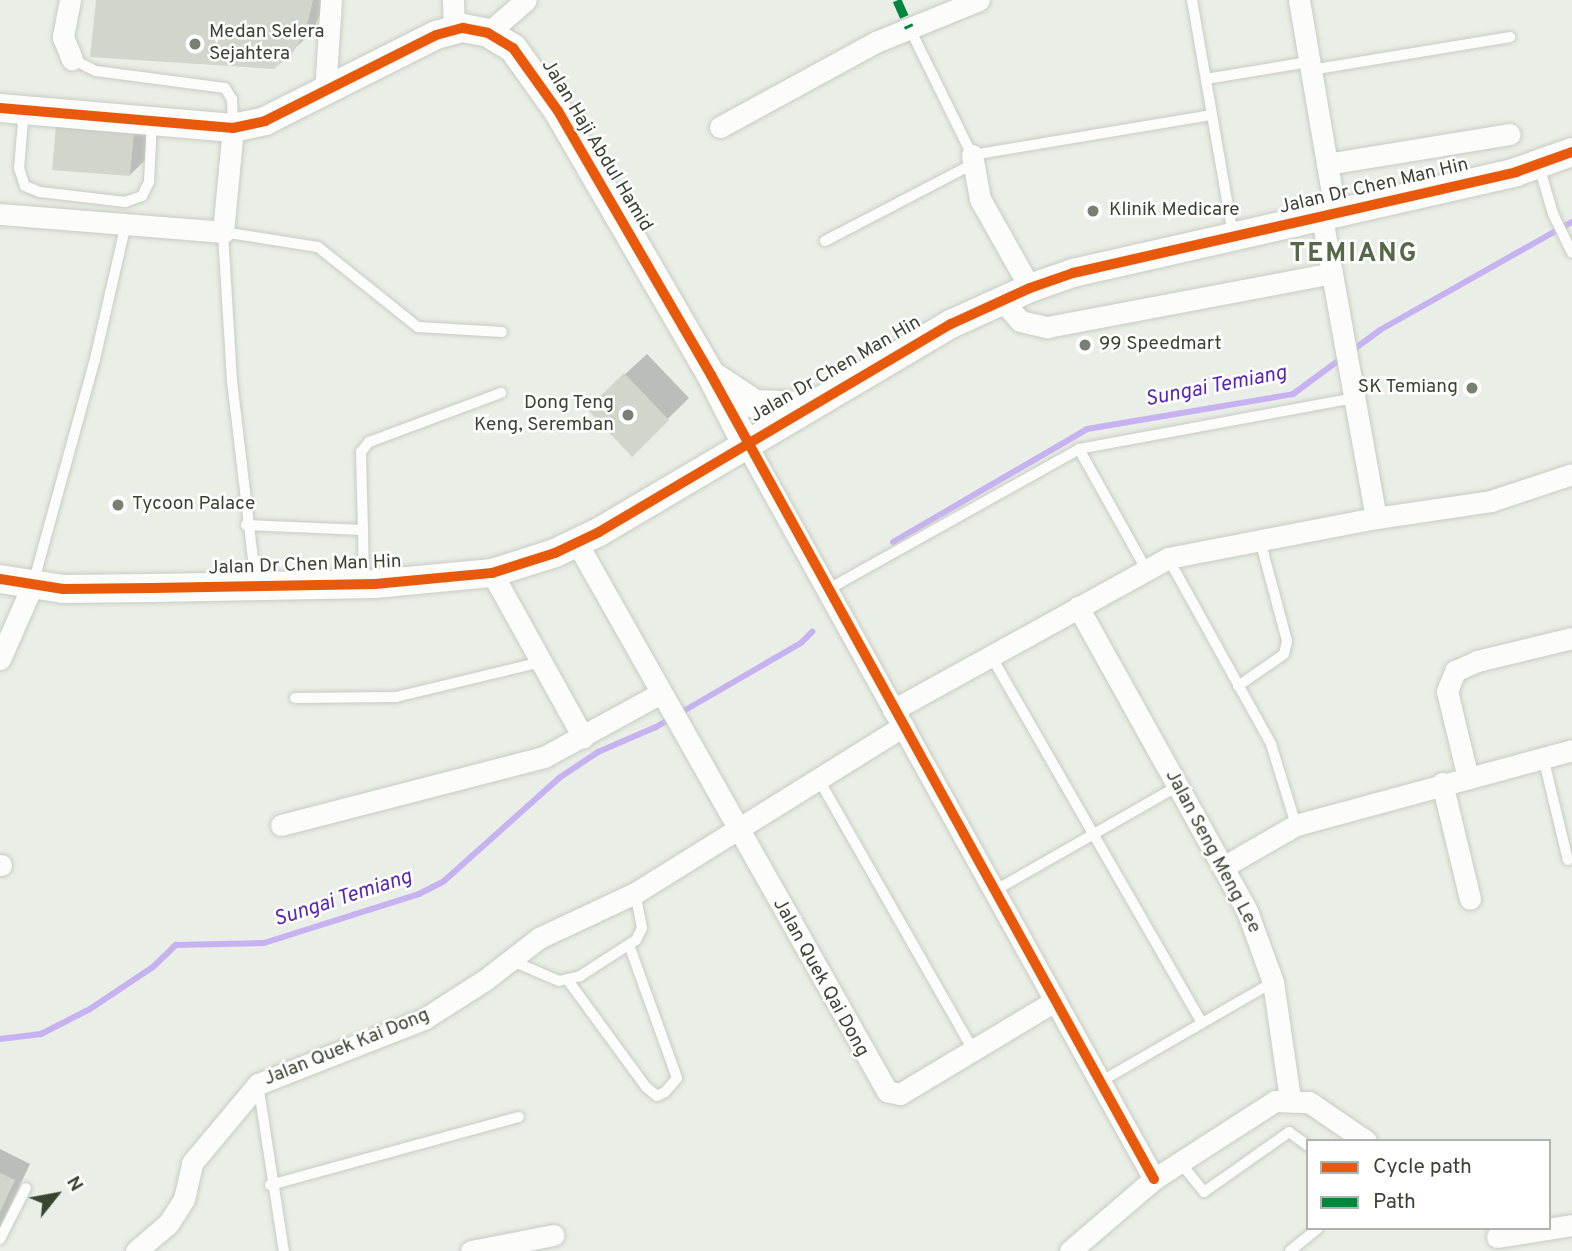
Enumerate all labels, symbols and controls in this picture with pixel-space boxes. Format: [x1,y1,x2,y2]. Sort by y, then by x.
place label: Medan Selera Sejahtera [209,22,325,66]
marker: Medan Selera Sejahtera [187,36,203,52]
street label: Jalan Haji Abdul Hamid [535,56,657,236]
street label: Jalan Dr Chen Man Hin [1277,154,1471,220]
place label: Klinik Medicare [1109,200,1239,222]
marker: Klinik Medicare [1083,201,1103,221]
district label: TEMIANG [1290,239,1418,271]
street label: Jalan Dr Chen Man Hin [747,312,925,428]
place label: 99 Speedmart [1099,334,1222,356]
marker: 99 Speedmart [1077,337,1093,353]
water label: Sungai Temiang [1143,361,1289,413]
place label: SK Temiang [1357,377,1458,399]
marker: SK Temiang [1464,380,1480,396]
place label: Dong Teng Keng, Seremban [474,393,614,437]
marker: Dong Teng Keng, Seremban [620,407,636,423]
place label: Tycoon Palace [132,494,255,516]
marker: Tycoon Palace [110,497,126,513]
street label: Jalan Dr Chen Man Hin [208,551,402,581]
street label: Jalan Seng Meng Lee [1159,766,1265,938]
water label: Sungai Temiang [270,865,416,933]
street label: Jalan Quek Qai Dong [767,895,873,1061]
street label: Jalan Quek Kai Dong [261,1004,433,1092]
legend [1306,1139,1551,1230]
text: Cycle path [1373,1154,1472,1181]
north arrow [21,1160,91,1230]
text: N [60,1172,88,1196]
text: Path [1373,1189,1416,1216]

